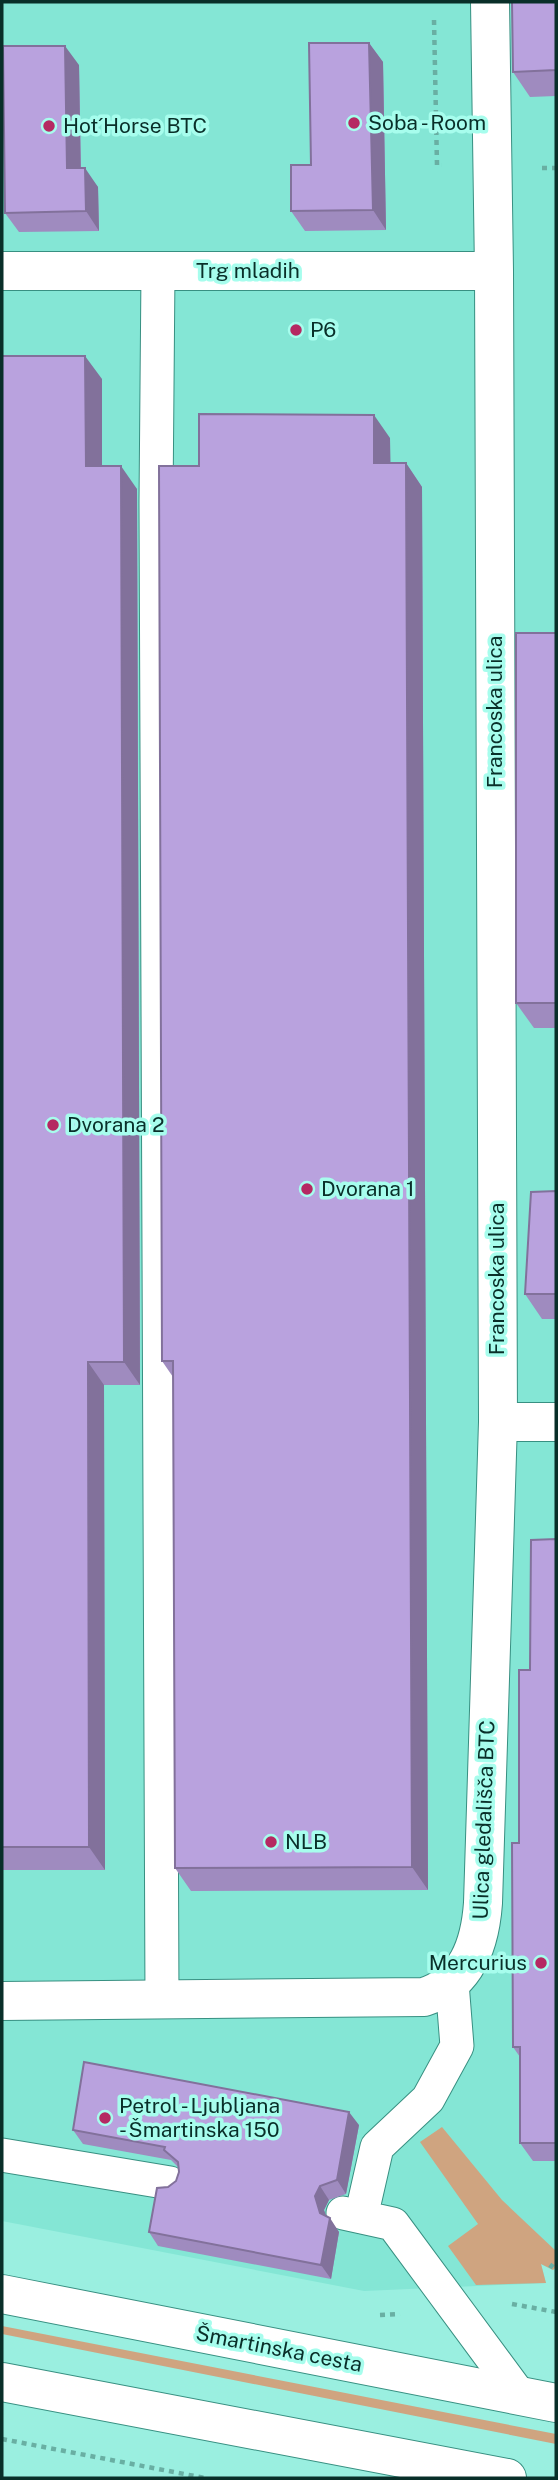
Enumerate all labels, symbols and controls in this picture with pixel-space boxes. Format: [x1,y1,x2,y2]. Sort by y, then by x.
place label: Soba - Room [368,110,486,135]
place label: Hot´Horse BTC [63,113,207,138]
marker: Soba - Room [346,115,362,131]
marker: Hot´Horse BTC [41,118,57,134]
street label: Trg mladih [196,258,300,283]
place label: P6 [310,317,336,342]
marker: P6 [288,322,304,338]
street label: Francoska ulica [482,636,507,788]
place label: Dvorana 2 [67,1112,165,1137]
marker: Dvorana 2 [45,1117,61,1133]
place label: Dvorana 1 [321,1176,415,1201]
marker: Dvorana 1 [299,1181,315,1197]
street label: Francoska ulica [484,1203,509,1355]
street label: Ulica gledališča BTC [468,1720,499,1920]
place label: NLB [285,1829,327,1854]
marker: NLB [263,1834,279,1850]
place label: Mercurius [429,1950,527,1975]
marker: Mercurius [533,1955,549,1971]
place label: Petrol - Ljubljana - Šmartinska 150 [119,2093,280,2142]
marker: Petrol - Ljubljana - Šmartinska 150 [97,2110,113,2126]
street label: Šmartinska cesta [194,2320,364,2377]

